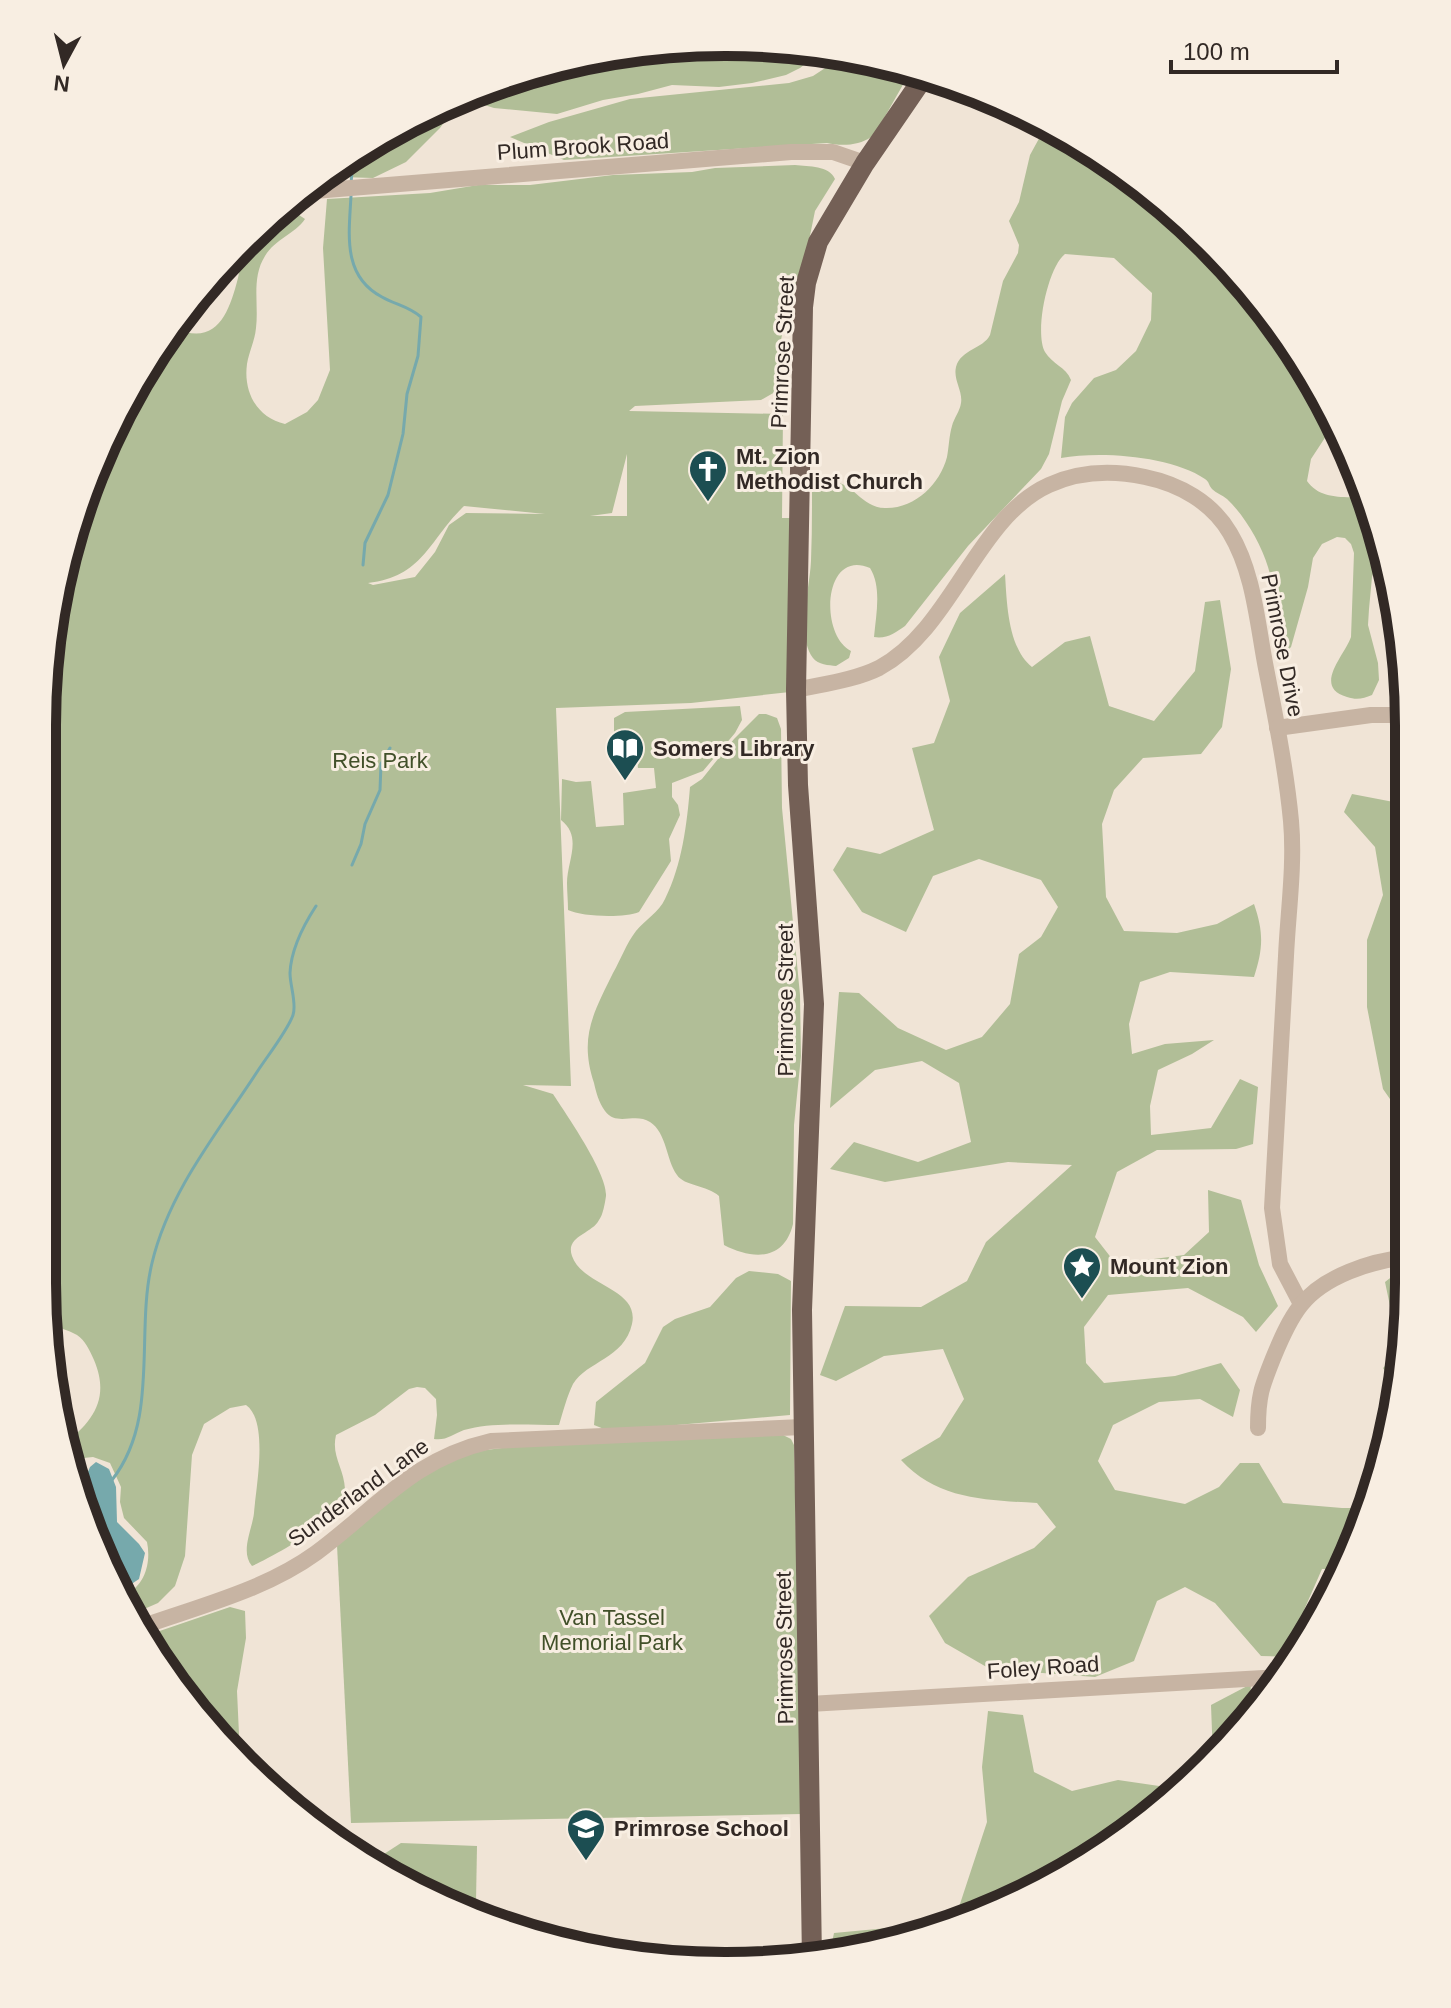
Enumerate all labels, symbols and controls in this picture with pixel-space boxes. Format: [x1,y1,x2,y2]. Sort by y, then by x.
north arrow [24,24,104,104]
scale bar [1171,24,1337,74]
text: 100 m [1183,38,1250,65]
text: N [52,70,71,97]
street label: Plum Brook Road [496,128,670,165]
street label: Primrose Street [766,275,799,429]
place label: Mt. Zion Methodist Church [736,444,923,494]
church icon: Mt. Zion Methodist Church [687,448,729,503]
street label: Primrose Drive [1256,571,1309,719]
library icon: Somers Library [604,727,646,782]
place label: Somers Library [653,736,815,761]
park label: Reis Park [332,748,429,773]
street label: Primrose Street [773,924,798,1076]
place icon: Mount Zion [1061,1245,1103,1300]
place label: Mount Zion [1110,1254,1229,1279]
street label: Sunderland Lane [283,1433,433,1552]
street label: Primrose Street [771,1571,798,1725]
park label: Van Tassel Memorial Park [541,1605,684,1655]
street label: Foley Road [986,1651,1100,1684]
school or university icon: Primrose School [565,1807,607,1862]
place label: Primrose School [614,1816,789,1841]

